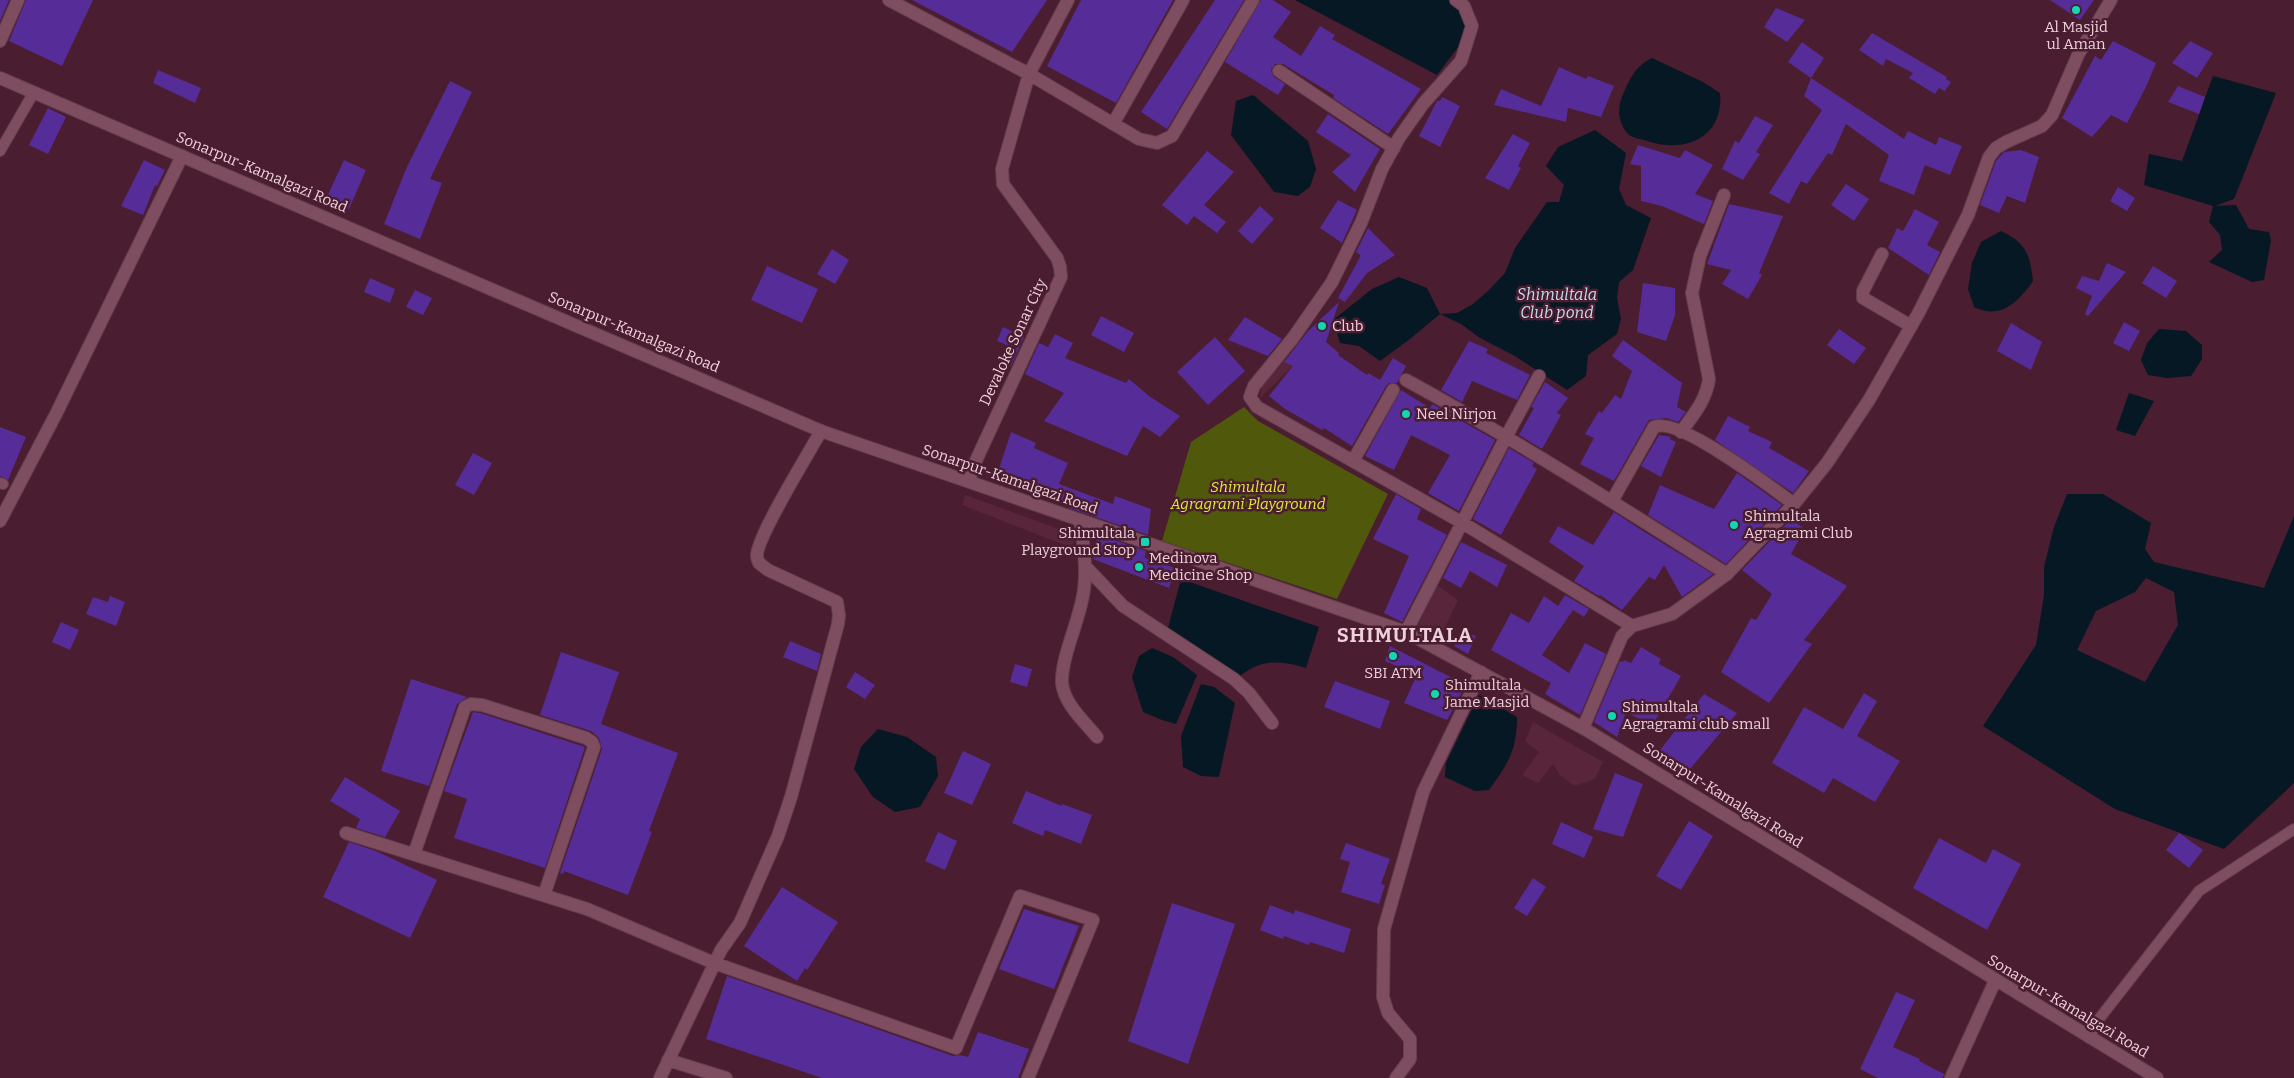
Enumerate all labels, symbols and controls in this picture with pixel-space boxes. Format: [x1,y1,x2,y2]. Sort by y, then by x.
marker: Al Masjid ul Aman [2070,4,2082,16]
place label: Al Masjid ul Aman [2044,18,2108,53]
street label: Sonarpur-Kamalgazi Road [173,128,351,216]
street label: Devaloke Sonar City [976,276,1050,408]
water label: Shimultala Club pond [1517,285,1597,322]
street label: Sonarpur-Kamalgazi Road [545,288,723,376]
place label: Club [1332,317,1364,335]
marker: Club [1316,320,1328,332]
place label: Neel Nirjon [1416,405,1497,423]
marker: Neel Nirjon [1400,408,1412,420]
street label: Sonarpur-Kamalgazi Road [920,440,1100,518]
park label: Shimultala Agragrami Playground [1170,478,1326,513]
place label: Shimultala Agragrami Club [1744,507,1853,542]
marker: Shimultala Agragrami Club [1728,519,1740,531]
place label: Shimultala Playground Stop [1021,524,1135,559]
marker: Shimultala Playground Stop [1139,536,1151,548]
place label: Medinova Medicine Shop [1149,549,1252,584]
marker: Medinova Medicine Shop [1133,561,1145,573]
district label: SHIMULTALA [1337,623,1473,647]
marker: SBI ATM [1387,650,1399,662]
place label: SBI ATM [1364,664,1422,682]
place label: Shimultala Jame Masjid [1444,676,1529,711]
marker: Shimultala Jame Masjid [1429,688,1441,700]
place label: Shimultala Agragrami club small [1622,698,1770,733]
marker: Shimultala Agragrami club small [1606,710,1618,722]
street label: Sonarpur-Kamalgazi Road [1640,738,1806,852]
street label: Sonarpur-Kamalgazi Road [1984,951,2152,1061]

